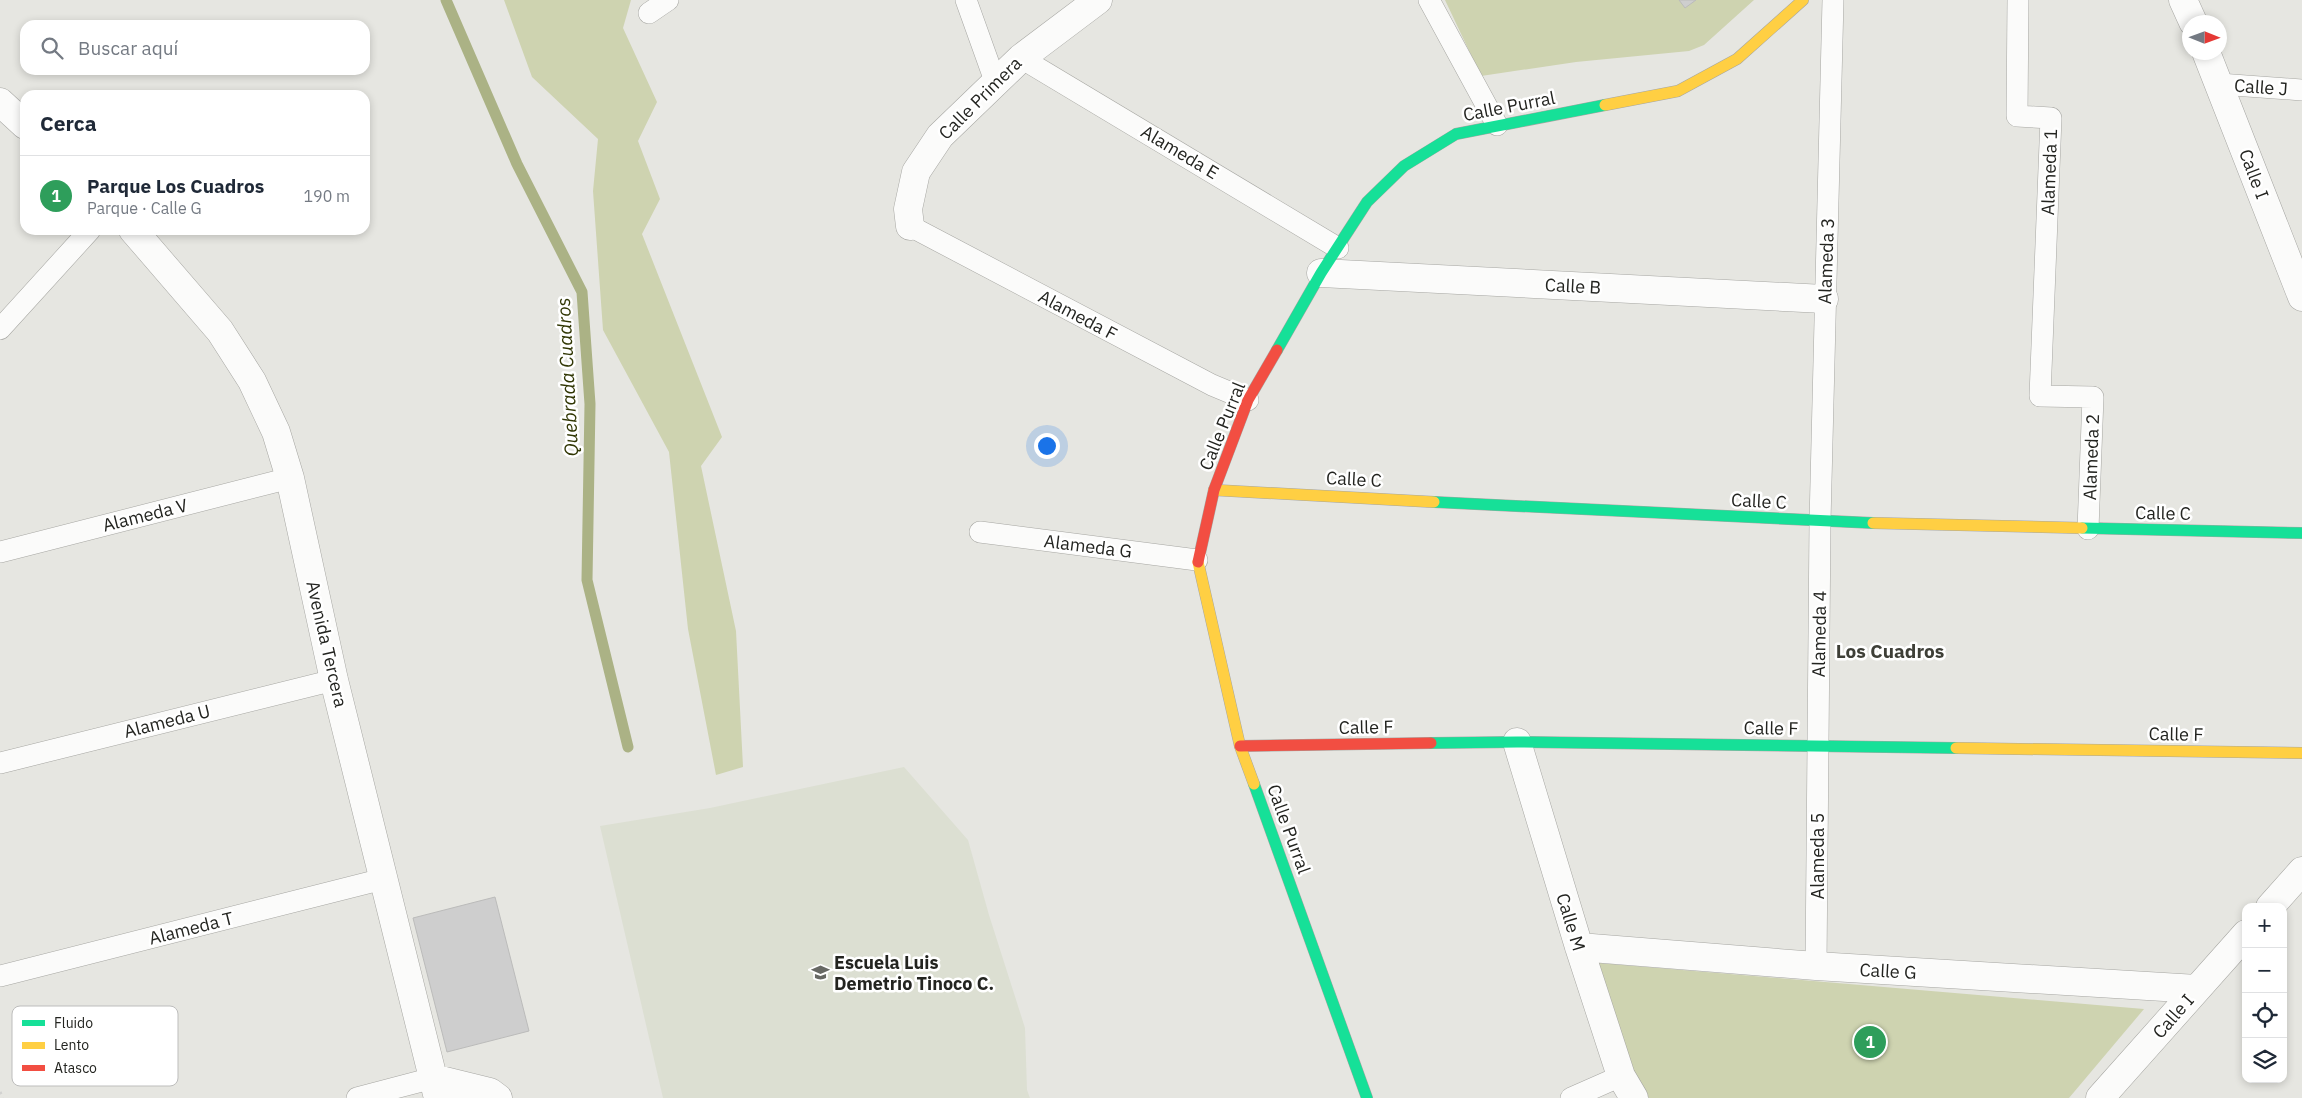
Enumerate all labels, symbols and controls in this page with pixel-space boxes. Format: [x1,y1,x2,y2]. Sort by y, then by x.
north arrow [2182,15,2227,60]
search box [20,20,370,75]
icon: search [38,34,66,62]
text: Buscar aquí [78,36,178,60]
street label: Calle Primera [934,51,1027,144]
street label: Calle J [2233,74,2289,100]
street label: Calle Purral [1461,86,1557,126]
text: Cerca [40,109,97,137]
street label: Alameda E [1137,120,1223,184]
street label: Alameda 1 [2036,128,2062,216]
street label: Calle I [2234,146,2274,202]
text: Parque Los Cuadros [87,174,264,198]
text: 1 [51,186,61,206]
text: 190 m [303,186,350,206]
text: Parque · Calle G [87,198,202,218]
street label: Alameda 3 [1813,217,1839,305]
street label: Calle B [1544,273,1602,299]
street label: Alameda F [1035,285,1121,345]
water label: Quebrada Cuadros [551,297,583,457]
street label: Calle Purral [1194,378,1250,474]
street label: Alameda 2 [2078,413,2104,501]
your location [1034,433,1060,459]
street label: Calle C [1326,466,1382,492]
street label: Calle C [1731,488,1787,514]
street label: Alameda V [100,493,190,537]
street label: Calle C [2135,501,2191,525]
street label: Alameda G [1043,529,1133,563]
street label: Avenida Tercera [301,578,353,710]
street label: Alameda 4 [1807,590,1831,678]
district label: Los Cuadros [1836,639,1944,663]
street label: Alameda U [121,699,213,743]
street label: Calle F [1338,715,1394,739]
street label: Calle F [1743,716,1799,740]
street label: Calle F [2148,722,2204,746]
street label: Calle Purral [1262,781,1316,877]
street label: Alameda 5 [1806,813,1829,899]
street label: Calle M [1551,890,1591,954]
map controls [2242,903,2287,1083]
button: + [2242,903,2287,948]
street label: Alameda T [146,906,236,950]
button: − [2242,948,2287,993]
place label: Escuela Luis Demetrio Tinoco C. [834,951,994,995]
street label: Calle G [1859,958,1917,984]
school or university icon: Escuela Luis Demetrio Tinoco C. [810,962,830,982]
street label: Calle I [2147,989,2199,1043]
button: locate [2242,993,2287,1038]
legend [12,1006,178,1086]
text: Fluido [54,1014,93,1032]
pin: 1 [1854,1023,1886,1061]
text: Lento [54,1036,89,1054]
button: layers [2242,1038,2287,1083]
text: Atasco [54,1059,97,1077]

